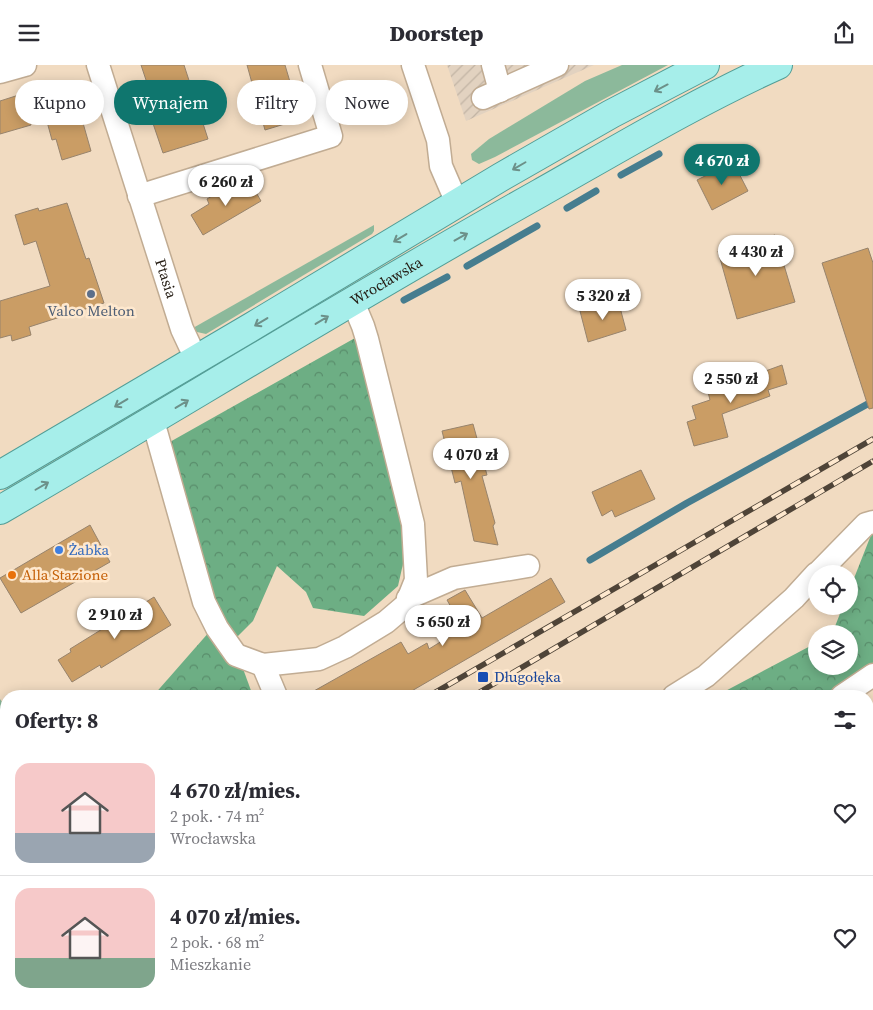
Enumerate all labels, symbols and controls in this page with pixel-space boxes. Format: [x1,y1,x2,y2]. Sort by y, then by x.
text: Doorstep [390,18,483,48]
icon: menu [15,19,43,47]
icon: share [830,19,858,47]
chip: Kupno [15,80,104,125]
chip: Wynajem [114,80,227,125]
chip: Filtry [237,80,316,125]
chip: Nowe [326,80,408,125]
one-way arrow [654,83,669,93]
pin: 4 670 zł [670,143,774,186]
text: 4 670 zł [695,149,749,171]
one-way arrow [513,162,527,172]
pin: 6 260 zł [174,165,278,207]
text: 6 260 zł [199,170,253,192]
one-way arrow [454,232,469,242]
one-way arrow [394,233,408,243]
pin: 4 430 zł [704,235,808,277]
text: 4 430 zł [729,240,783,262]
street label: Wrocławska [346,251,426,310]
street label: Ptasia [150,256,183,301]
pin: 5 320 zł [551,279,655,321]
text: 5 320 zł [576,284,630,306]
marker: Valco Melton [85,288,97,300]
place label: Valco Melton [47,300,135,321]
one-way arrow [314,315,328,325]
one-way arrow [255,317,269,327]
pin: 2 550 zł [679,361,783,404]
text: 2 550 zł [704,367,758,389]
one-way arrow [175,398,189,408]
one-way arrow [114,399,128,409]
pin: 4 070 zł [419,437,523,480]
text: 4 070 zł [444,443,498,465]
one-way arrow [35,480,49,490]
place label: Żabka [69,539,110,560]
marker: Żabka [53,544,65,556]
place label: Alla Stazione [22,564,109,585]
map controls [808,565,858,675]
button: locate [808,565,858,615]
marker: Alla Stazione [6,569,18,581]
pin: 2 910 zł [63,597,167,640]
text: 2 910 zł [88,603,142,625]
pin: 5 650 zł [391,605,495,647]
text: 5 650 zł [416,610,470,632]
button: layers [808,625,858,675]
place label: Długołęka [494,666,561,687]
marker: Długołęka [476,670,490,684]
text: Oferty: 8 [15,706,98,735]
icon: filters [831,706,859,734]
text: 4 670 zł/mies. [170,776,301,805]
icon: home [55,783,115,843]
icon: heart [831,799,859,827]
text: 2 pok. · 74 m² [170,805,264,827]
text: Wrocławska [170,827,256,849]
text: 4 070 zł/mies. [170,902,301,931]
icon: home [55,908,115,968]
icon: heart [831,924,859,952]
text: 2 pok. · 68 m² [170,931,264,953]
text: Mieszkanie [170,953,251,975]

